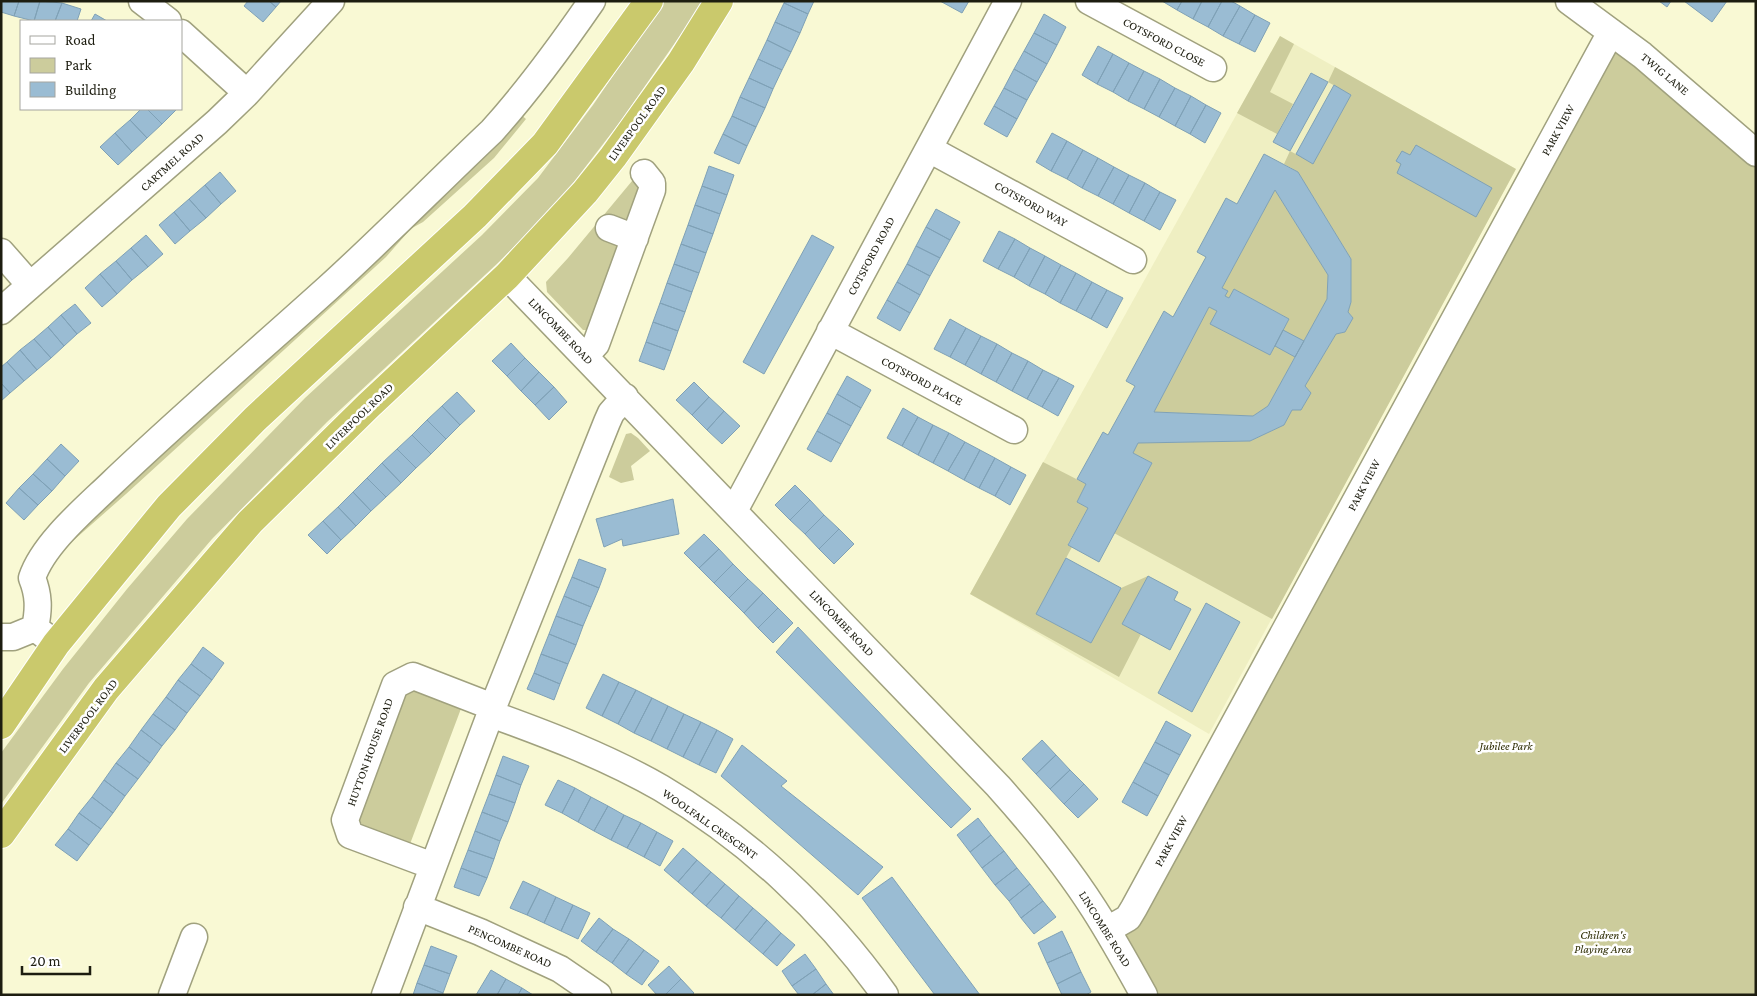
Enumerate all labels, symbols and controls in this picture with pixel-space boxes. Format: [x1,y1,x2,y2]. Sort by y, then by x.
street label: COTSFORD CLOSE [1121,14,1208,70]
legend [20,20,182,110]
text: Road [65,32,96,48]
street label: TWIG LANE [1638,50,1692,98]
text: Park [65,57,92,73]
text: Building [65,82,116,99]
street label: LIVERPOOL ROAD [605,83,669,163]
street label: PARK VIEW [1538,102,1578,158]
street label: CARTMEL ROAD [137,130,207,194]
street label: COTSFORD WAY [992,178,1070,230]
street label: COTSFORD ROAD [844,214,898,298]
street label: LINCOMBE ROAD [526,295,596,367]
street label: COTSFORD PLACE [879,354,966,409]
street label: LIVERPOOL ROAD [322,380,396,452]
street label: PARK VIEW [1345,457,1383,513]
street label: LINCOMBE ROAD [807,587,877,659]
street label: LIVERPOOL ROAD [56,676,120,756]
street label: HUYTON HOUSE ROAD [344,696,396,808]
park label: Jubilee Park [1477,739,1533,753]
street label: WOOLFALL CRESCENT [660,786,761,863]
street label: PARK VIEW [1151,813,1191,869]
street label: LINCOMBE ROAD [1076,888,1134,970]
street label: PENCOMBE ROAD [466,921,554,971]
park label: Children's Playing Area [1574,928,1632,956]
scale bar [22,944,90,976]
text: 20 m [30,953,61,969]

